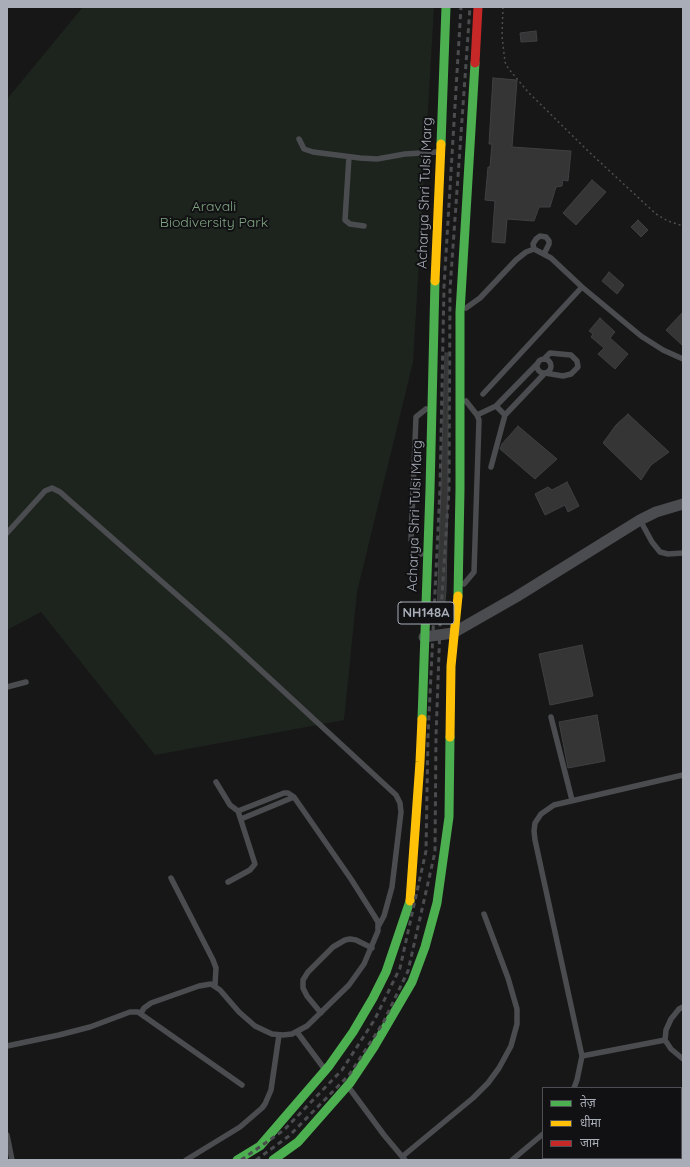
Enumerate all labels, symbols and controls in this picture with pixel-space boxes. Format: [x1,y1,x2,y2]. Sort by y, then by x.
street label: Acharya Shri Tulsi Marg [414,117,436,269]
park label: Aravali Biodiversity Park [160,199,268,232]
street label: Acharya Shri Tulsi Marg [404,440,426,592]
road number: NH148A [398,602,454,624]
legend [542,1087,682,1159]
text: तेज़ [580,1095,596,1110]
text: धीमा [580,1115,601,1130]
text: जाम [580,1135,599,1150]

